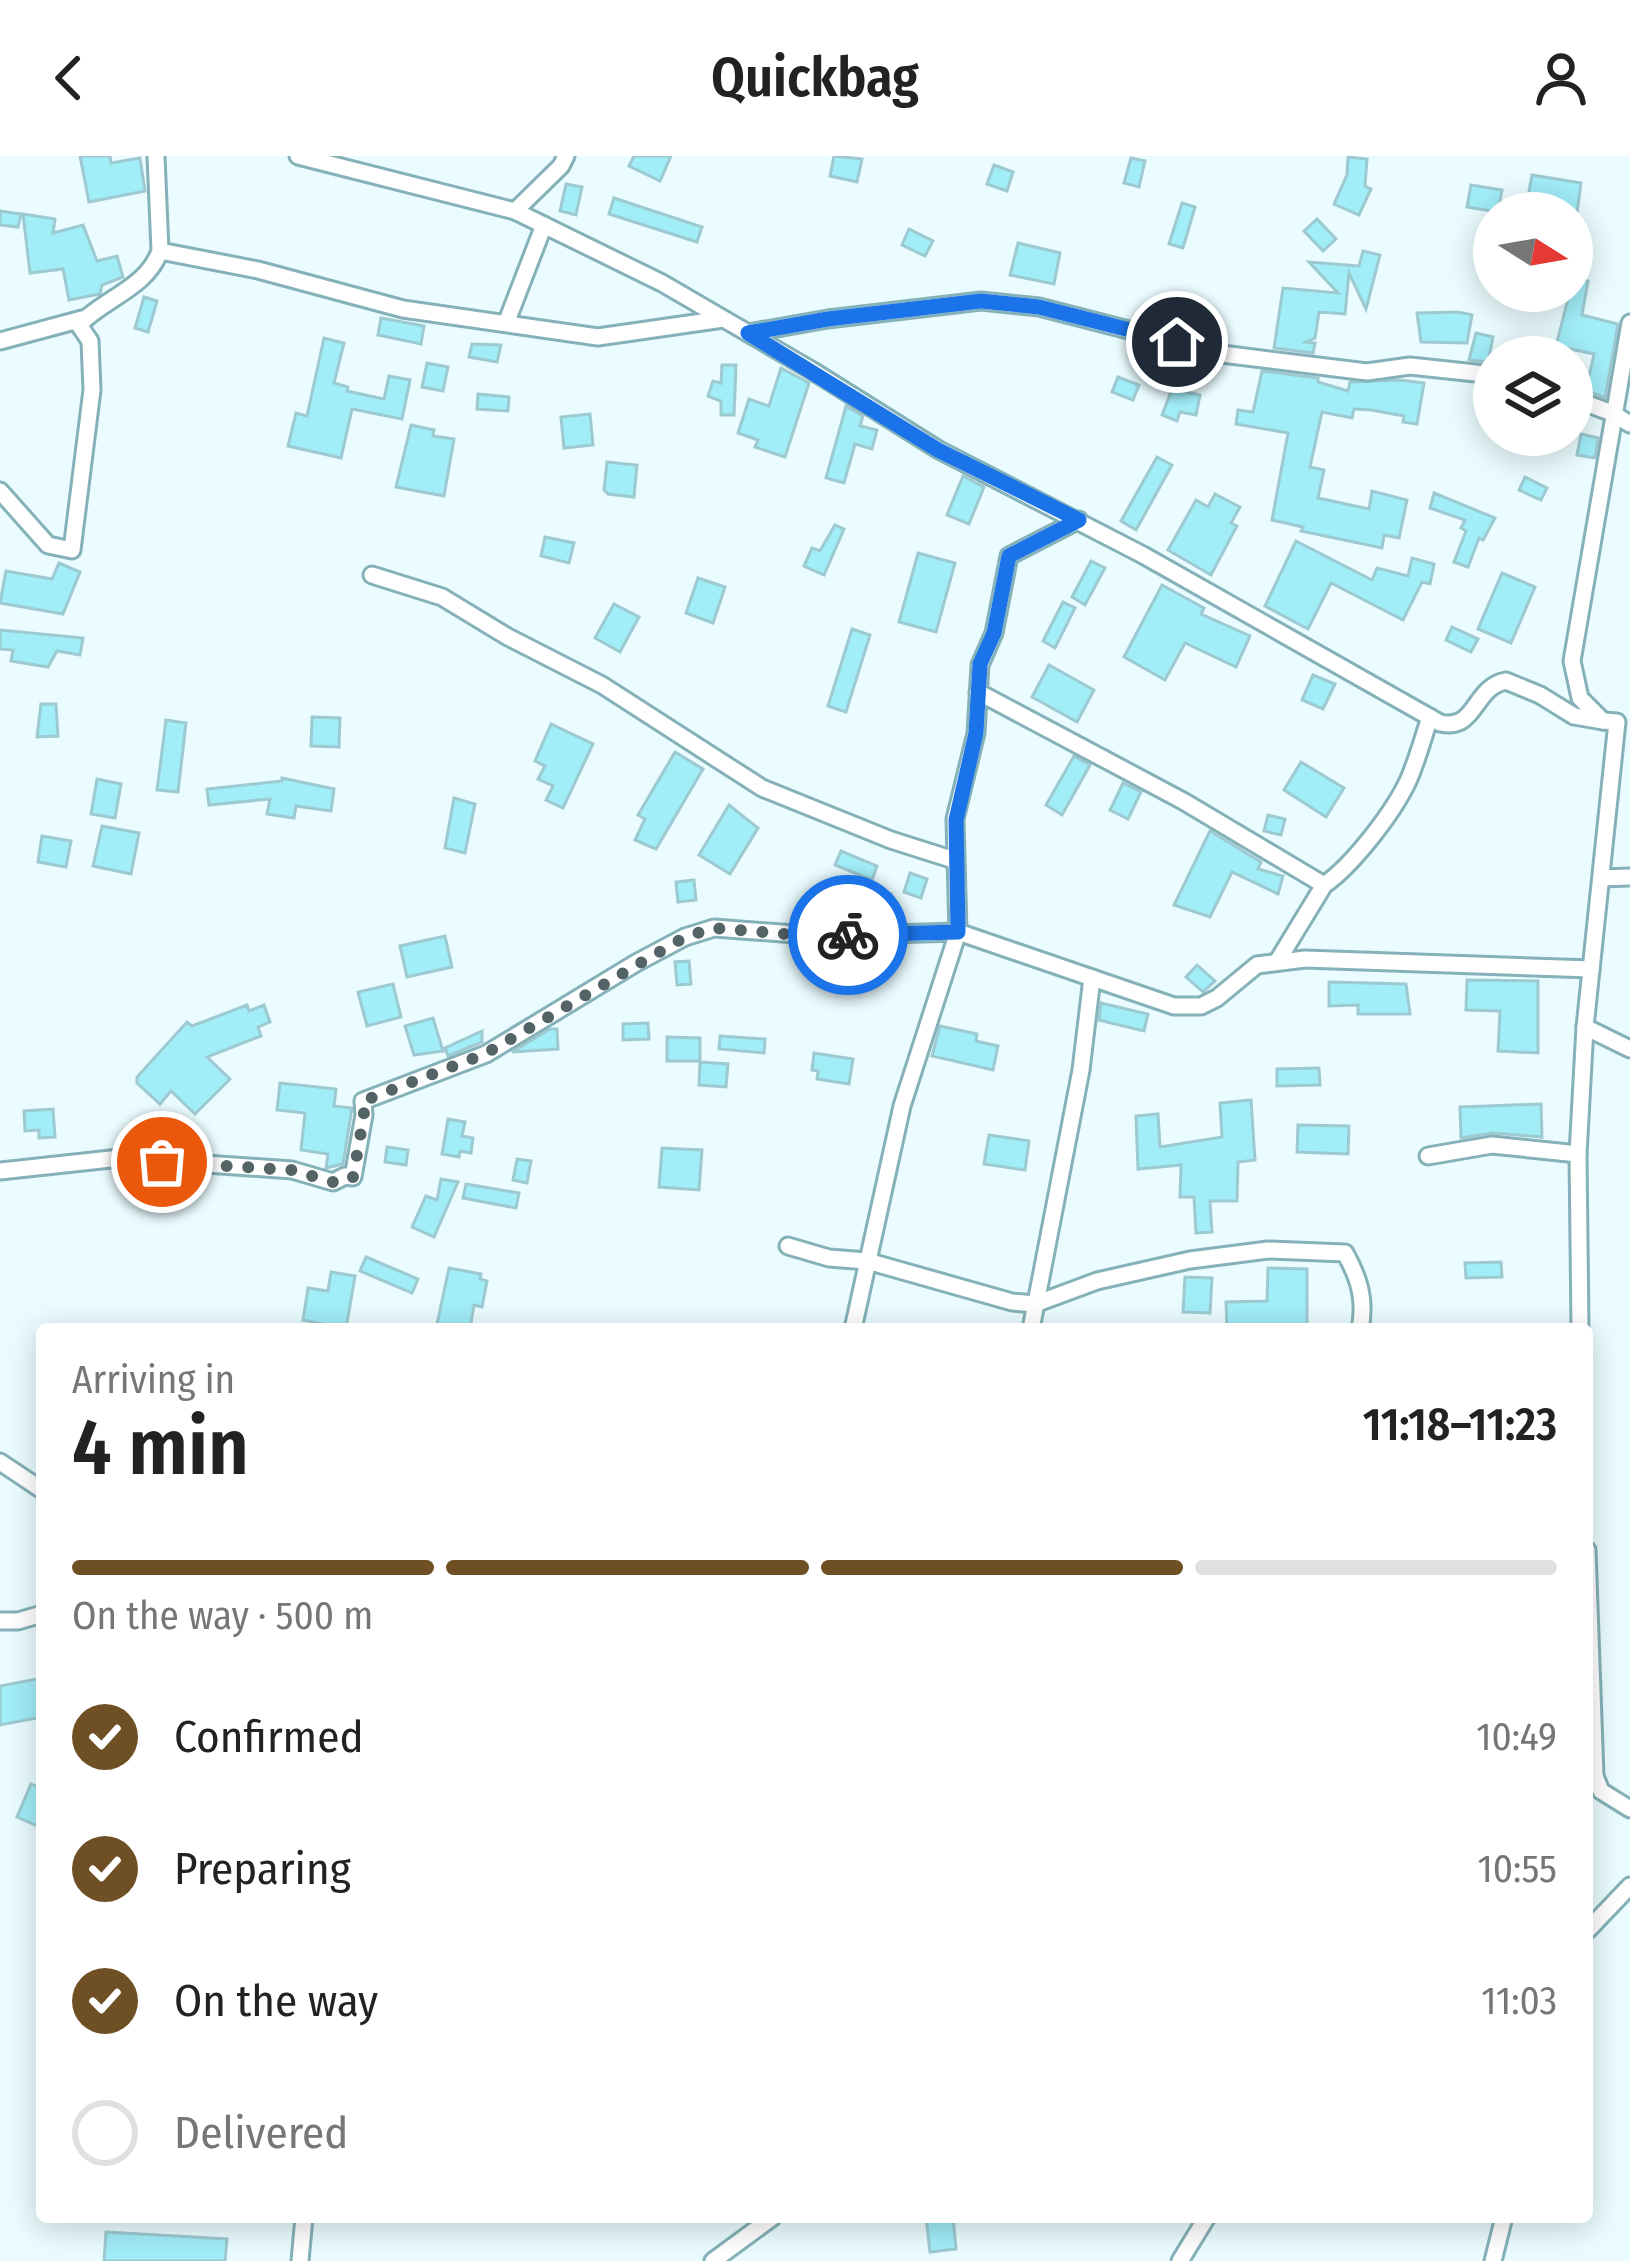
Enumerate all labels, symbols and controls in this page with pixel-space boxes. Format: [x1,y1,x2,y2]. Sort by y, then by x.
icon: back [36,45,102,111]
icon: person [1528,45,1594,111]
text: Quickbag [711,46,919,110]
north arrow [1473,192,1593,312]
map controls [1473,192,1593,456]
pin [1126,291,1228,393]
icon: home [1144,309,1210,375]
button: layers [1473,336,1593,456]
courier [788,875,908,995]
icon: bike [815,902,881,968]
pin [111,1111,213,1213]
icon: bag [129,1129,195,1195]
text: Arriving in [72,1357,235,1403]
text: 11:18–11:23 [1363,1398,1557,1452]
text: 4 min [72,1401,249,1495]
text: On the way · 500 m [72,1593,373,1639]
icon: check [72,1704,138,1770]
text: Confirmed [174,1710,364,1764]
text: 10:49 [1476,1714,1557,1760]
icon: check [72,1836,138,1902]
text: Preparing [174,1842,351,1896]
text: 10:55 [1477,1846,1557,1892]
icon: check [72,1968,138,2034]
text: On the way [174,1974,378,2028]
text: 11:03 [1481,1978,1557,2024]
text: Delivered [174,2106,348,2160]

